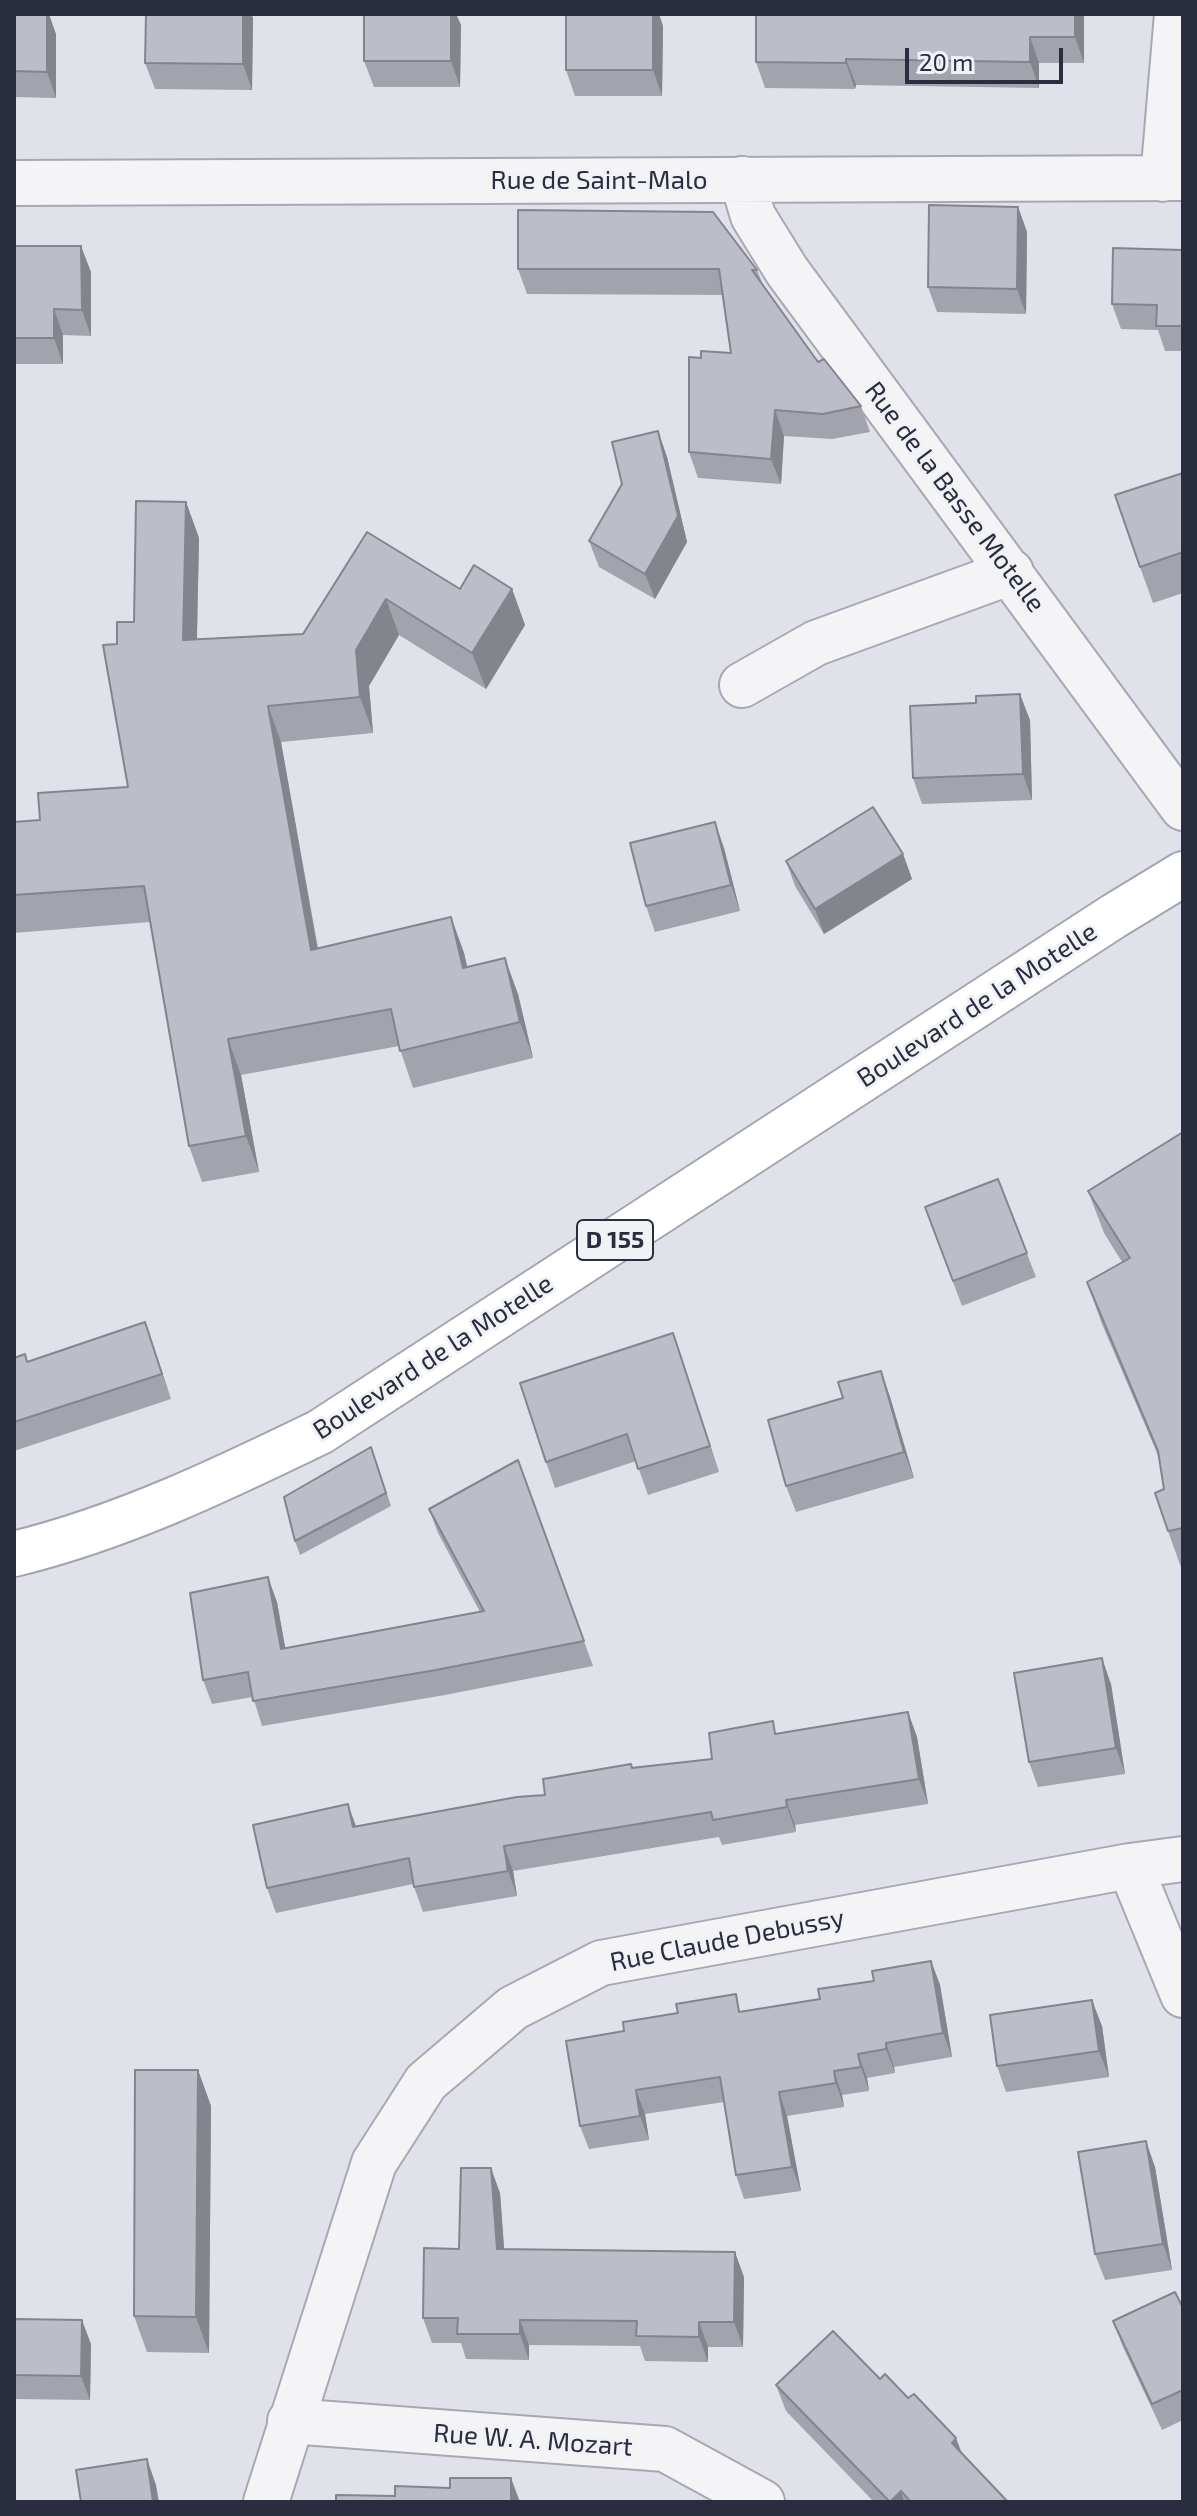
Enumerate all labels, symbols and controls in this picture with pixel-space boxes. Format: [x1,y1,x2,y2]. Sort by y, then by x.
scale bar [909,32,1067,82]
text: 20 m [919,47,973,76]
street label: Rue de Saint-Malo [491,164,707,196]
street label: Rue de la Basse Motelle [858,376,1052,618]
street label: Boulevard de la Motelle [851,916,1103,1094]
road number: D 155 [577,1220,653,1260]
street label: Boulevard de la Motelle [307,1268,559,1446]
street label: Rue Claude Debussy [607,1902,847,1978]
street label: Rue W. A. Mozart [432,2417,634,2463]

